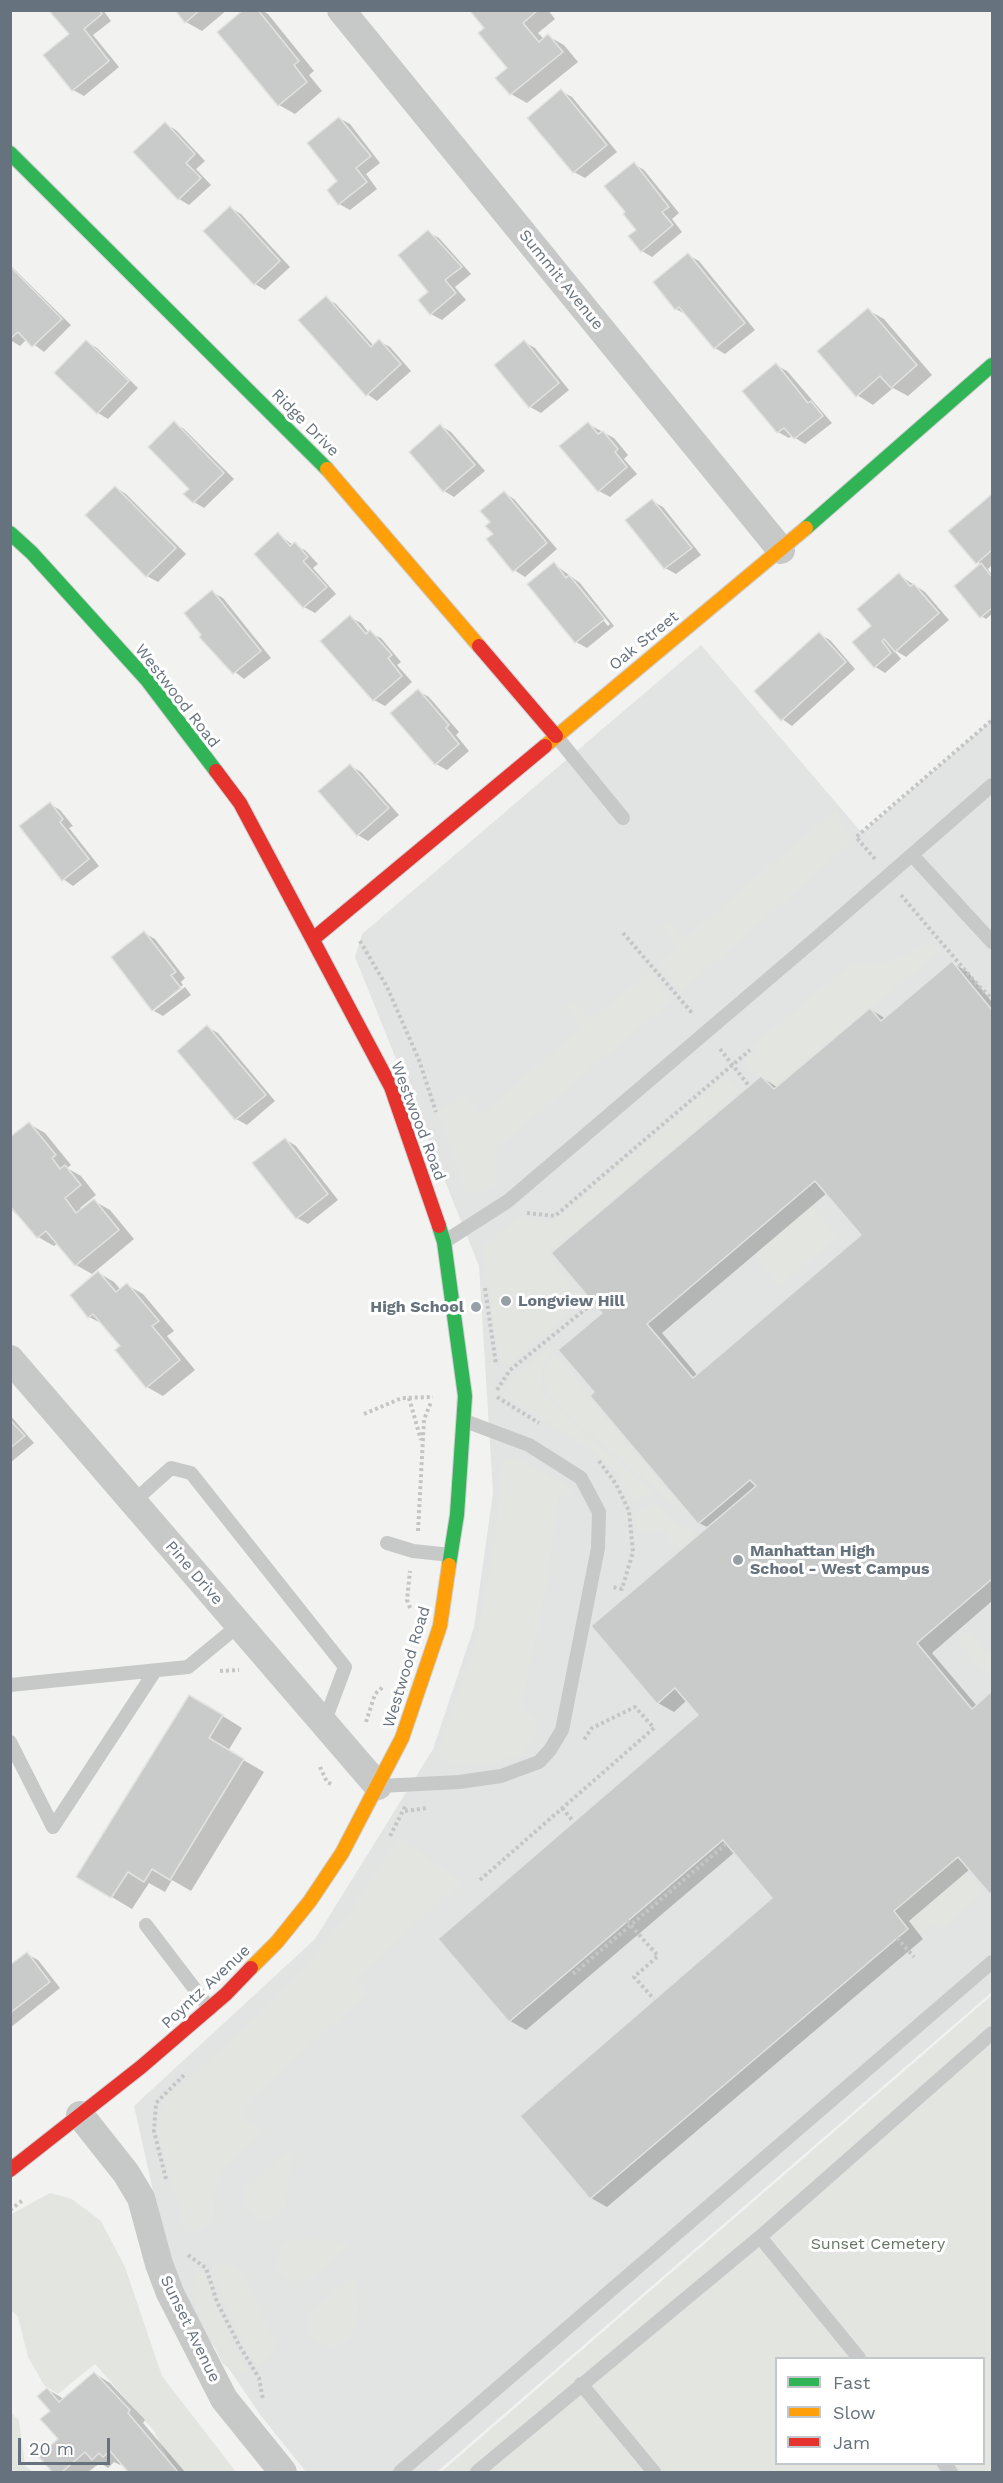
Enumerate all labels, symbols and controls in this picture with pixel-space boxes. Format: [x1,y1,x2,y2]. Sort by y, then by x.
street label: Summit Avenue [515,226,607,334]
street label: Ridge Drive [267,385,343,461]
street label: Oak Street [605,607,683,675]
street label: Westwood Road [131,640,223,752]
street label: Westwood Road [386,1059,450,1183]
place label: Longview Hill [518,1291,625,1311]
marker: Longview Hill [499,1294,513,1308]
place label: High School [370,1297,464,1317]
marker: High School [469,1300,483,1314]
street label: Pine Drive [161,1537,227,1609]
place label: Manhattan High School - West Campus [750,1541,929,1579]
marker: Manhattan High School - West Campus [731,1553,745,1567]
street label: Westwood Road [379,1604,435,1730]
street label: Poyntz Avenue [158,1941,254,2033]
park label: Sunset Cemetery [811,2234,945,2254]
street label: Sunset Avenue [156,2273,224,2385]
legend [775,2357,985,2465]
text: Fast [833,2372,870,2393]
text: Slow [833,2402,876,2423]
scale bar [21,2426,112,2464]
text: Jam [833,2432,870,2453]
text: 20 m [29,2438,74,2459]

